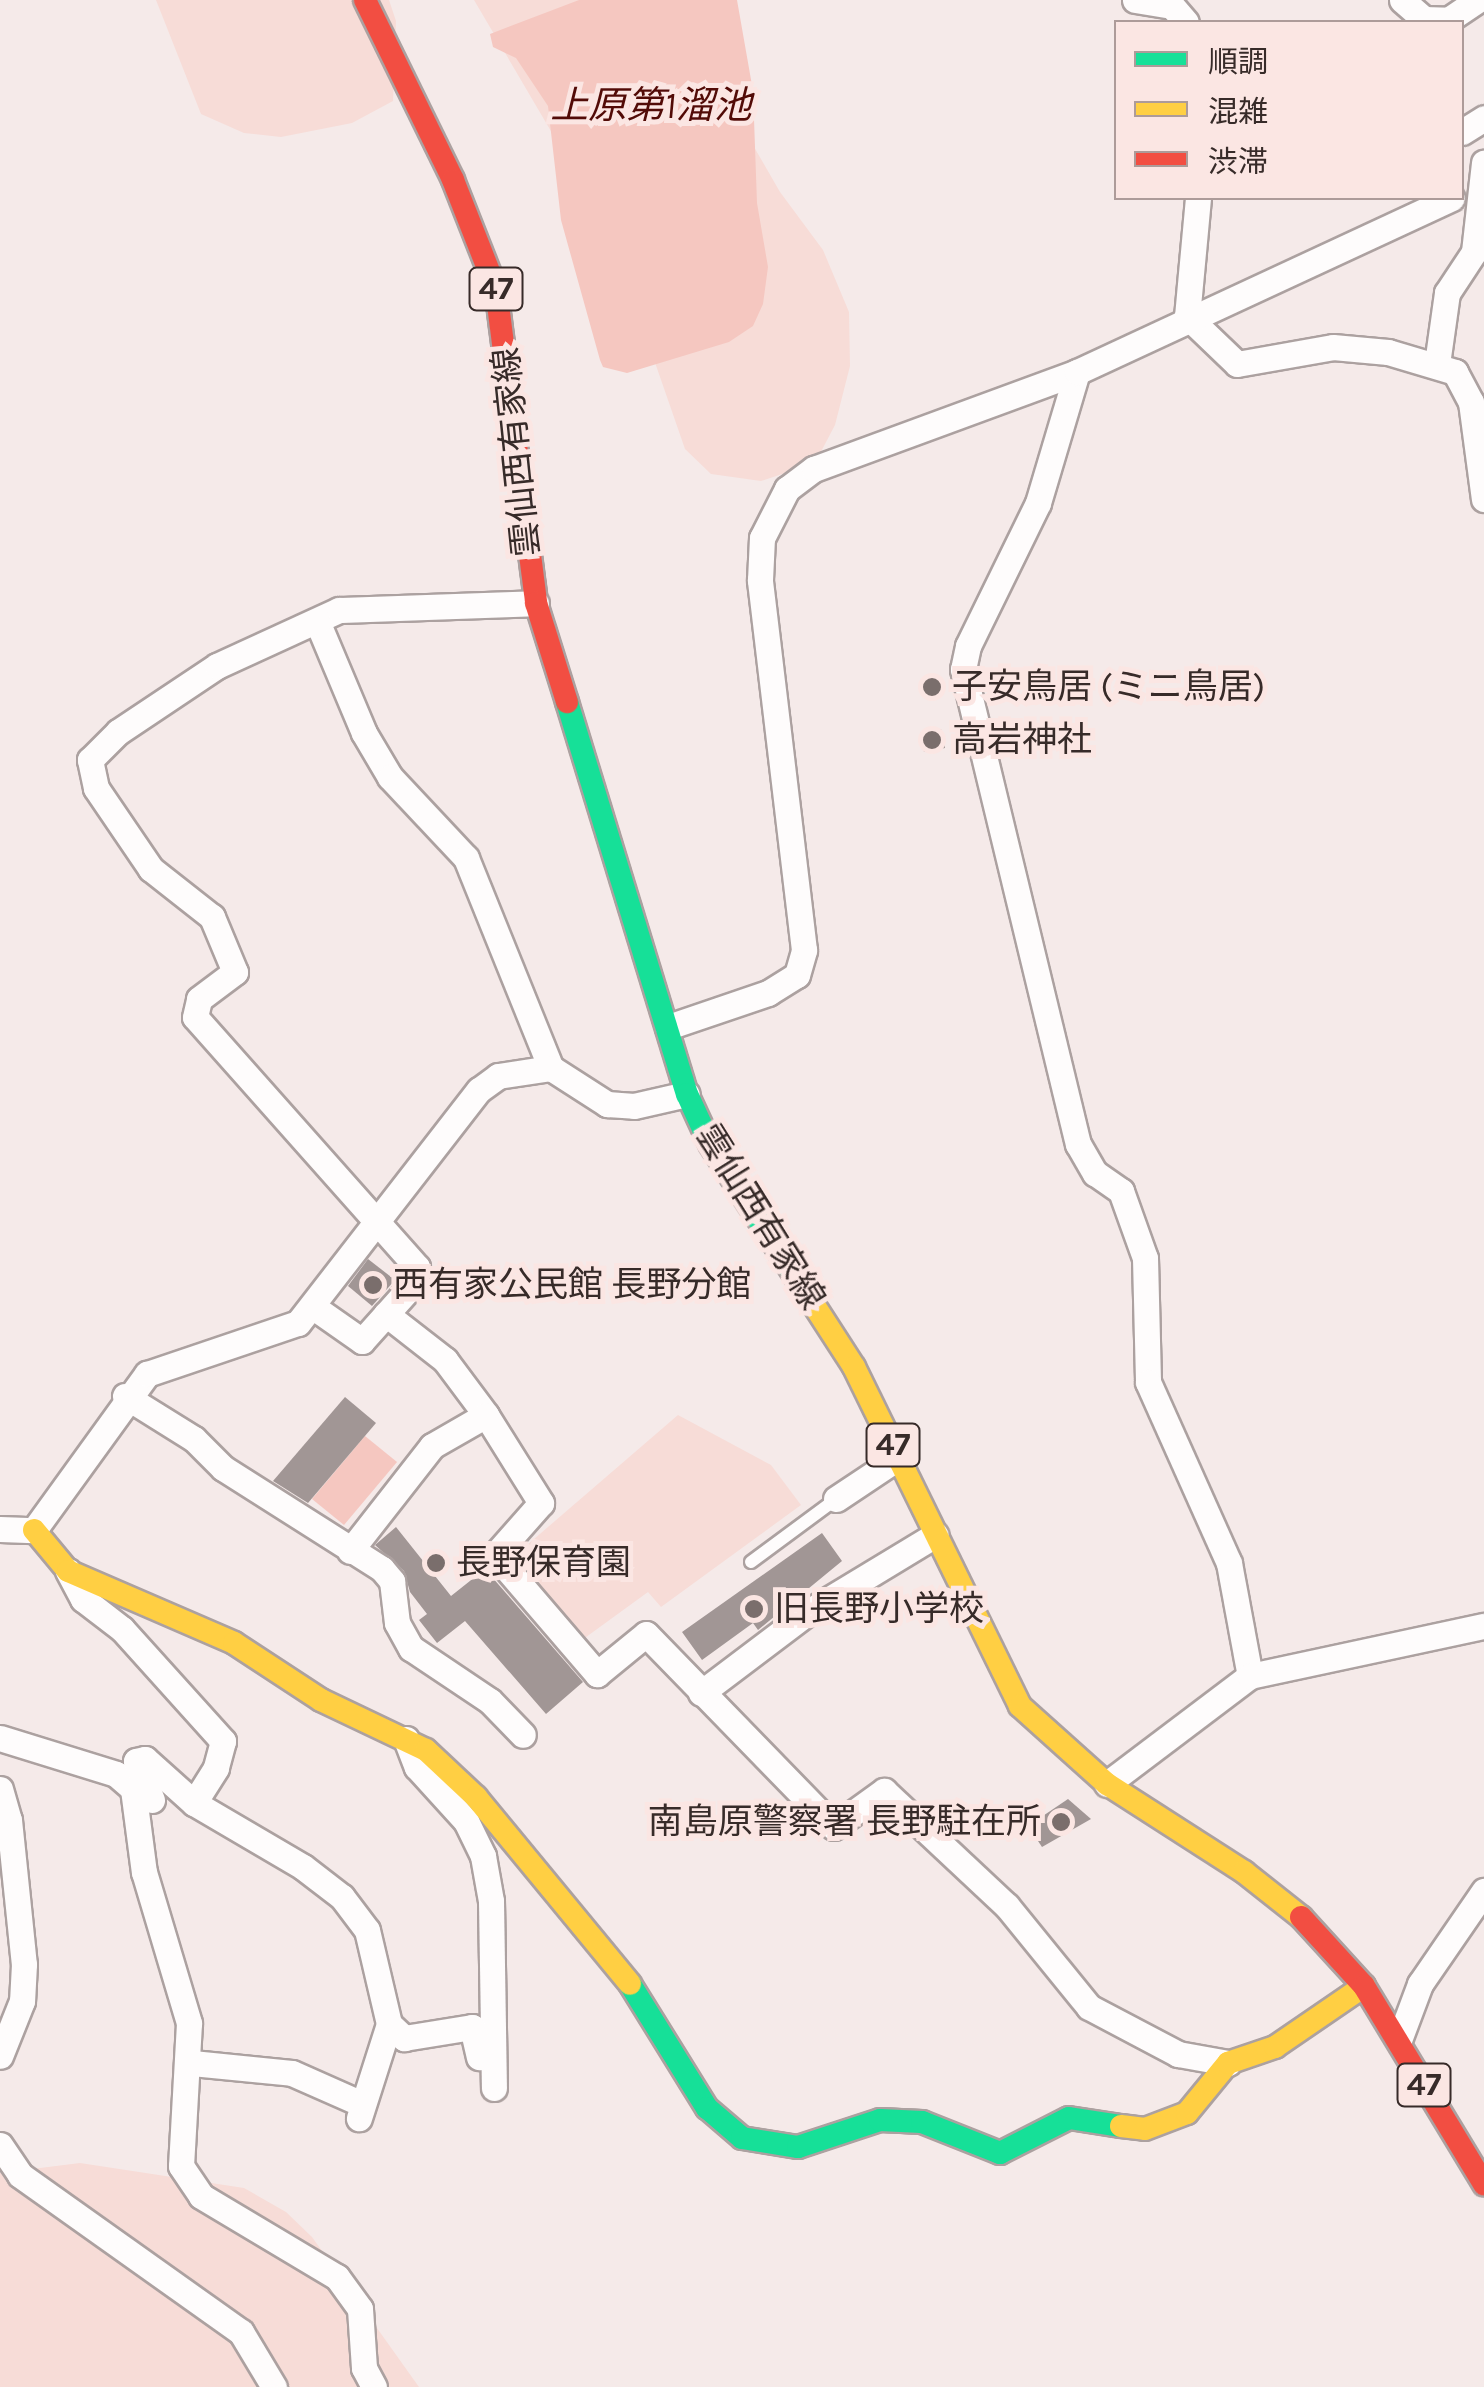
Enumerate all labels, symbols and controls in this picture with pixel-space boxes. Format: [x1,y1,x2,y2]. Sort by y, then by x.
legend [1114,20,1464,200]
text: 順調 [1208,44,1268,80]
water label: 上原第1溜池 [550,83,752,129]
text: 混雑 [1208,94,1268,130]
text: 渋滞 [1208,144,1268,180]
road number: 47 [468,262,524,316]
street label: 雲仙西有家線 [485,345,549,559]
place label: 子安鳥居 (ミニ鳥居) [952,666,1265,708]
marker: 子安鳥居 (ミニ鳥居) [921,676,943,698]
place label: 高岩神社 [952,719,1092,761]
marker: 高岩神社 [921,729,943,751]
street label: 雲仙西有家線 [687,1117,833,1317]
place label: 西有家公民館 長野分館 [393,1264,751,1306]
marker: 西有家公民館 長野分館 [362,1274,384,1296]
road number: 47 [866,1418,920,1472]
place label: 長野保育園 [456,1542,631,1584]
marker: 長野保育園 [425,1552,447,1574]
place label: 旧長野小学校 [774,1588,984,1630]
marker: 旧長野小学校 [743,1598,765,1620]
place label: 南島原警察署 長野駐在所 [648,1801,1041,1843]
marker: 南島原警察署 長野駐在所 [1050,1811,1072,1833]
road number: 47 [1396,2058,1452,2112]

